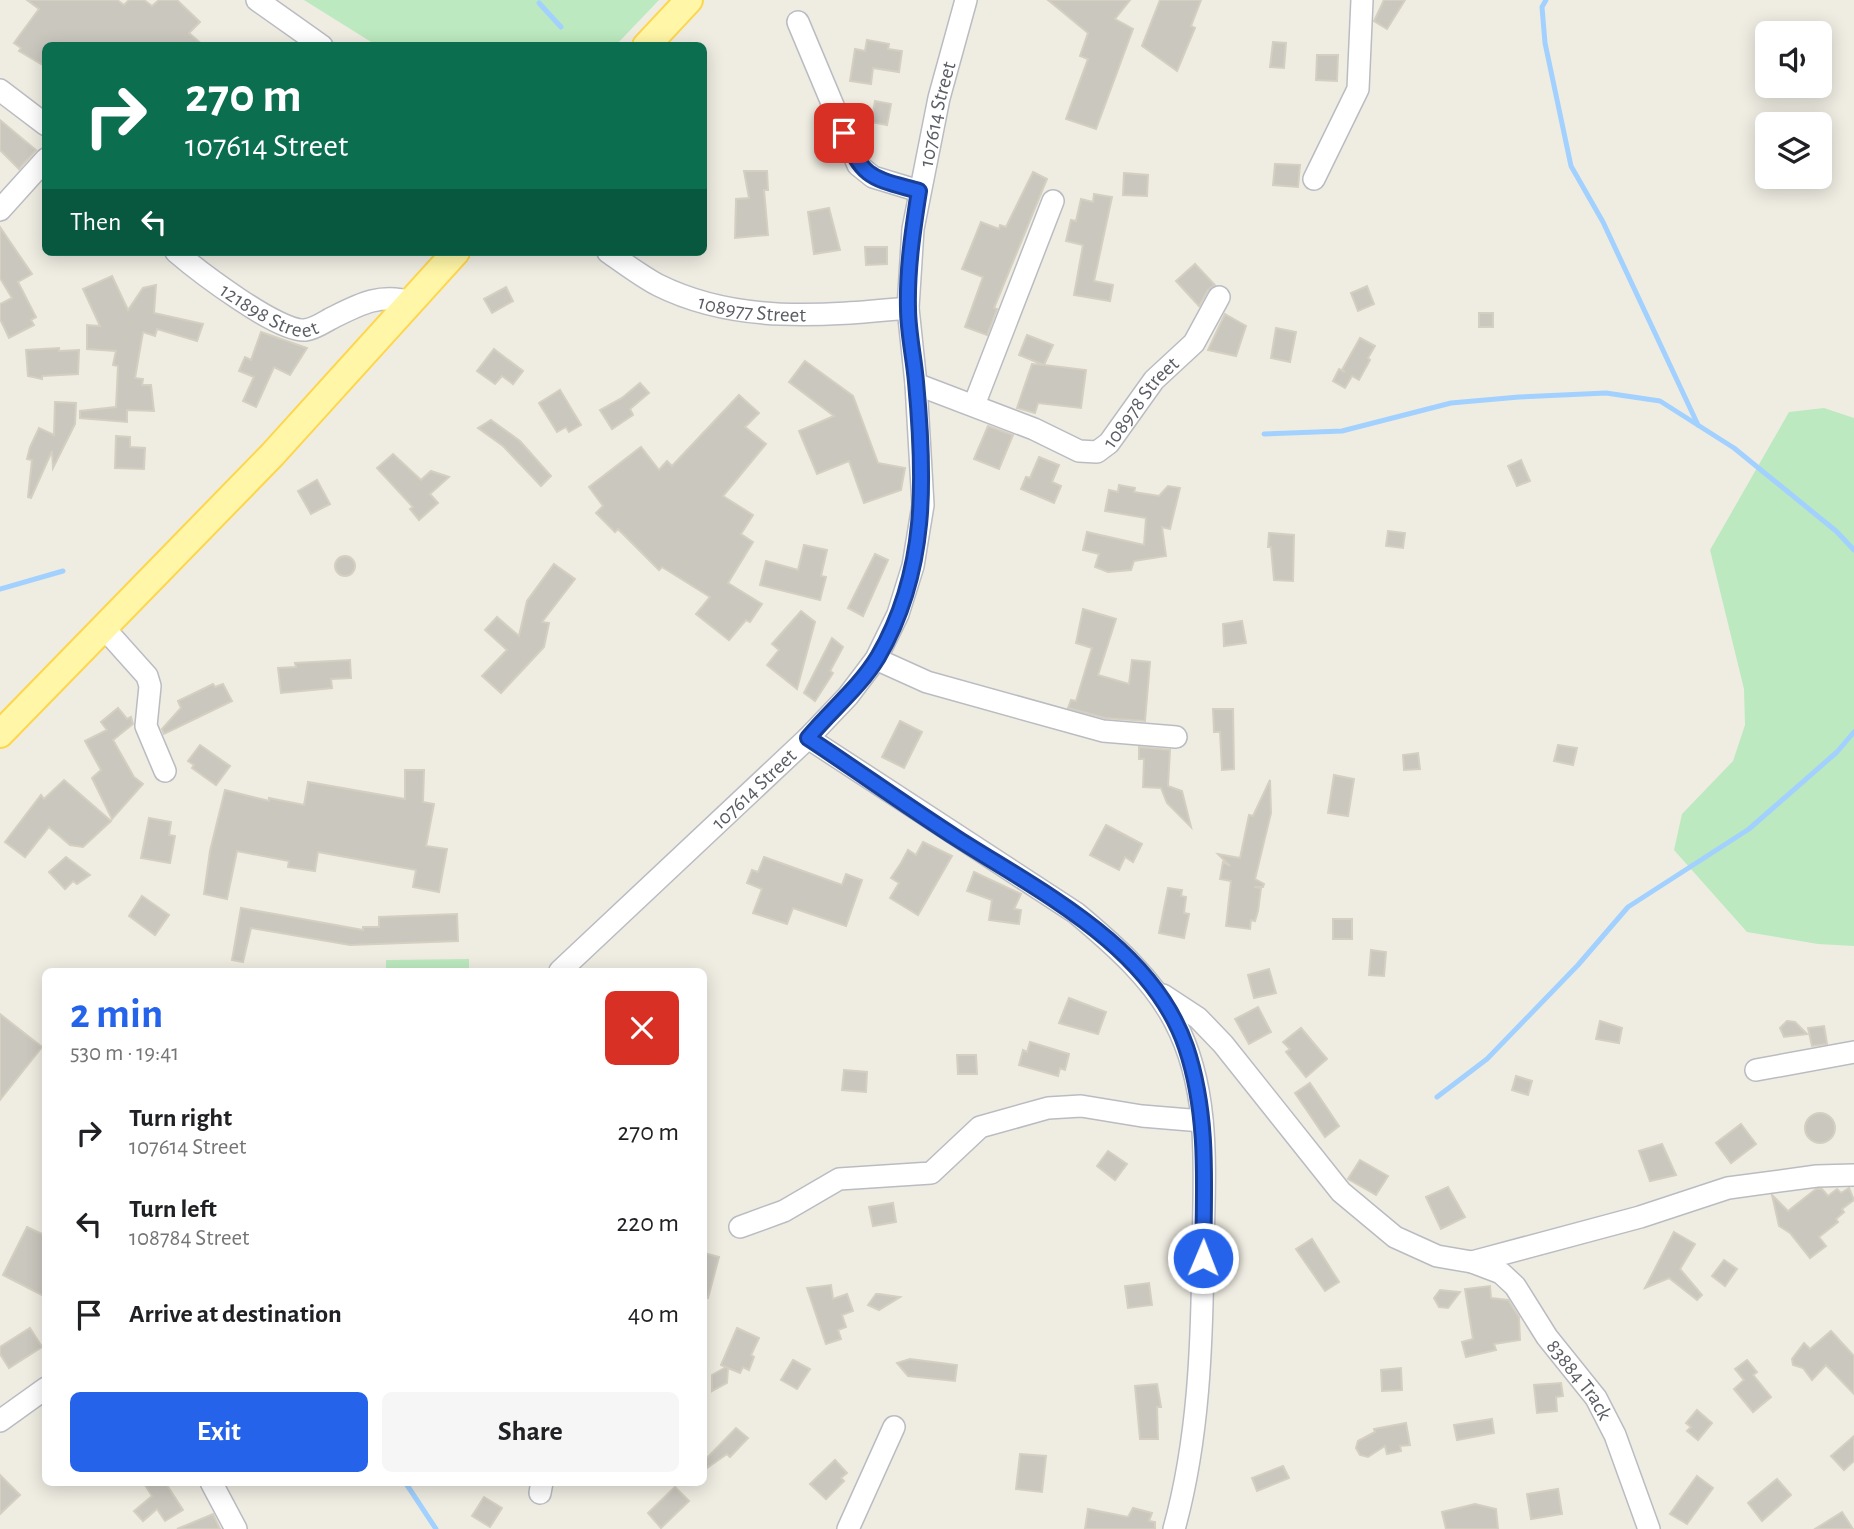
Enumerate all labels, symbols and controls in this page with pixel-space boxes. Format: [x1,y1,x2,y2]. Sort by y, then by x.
map controls [1755,21,1832,189]
button: sound [1755,21,1832,98]
street label: 107614 Street [916,59,960,169]
icon: right [70,70,161,161]
text: 270 m [185,72,302,121]
pin [814,103,874,163]
button: layers [1755,112,1832,189]
icon: arrive [825,114,863,152]
text: 107614 Street [185,130,348,162]
icon: left [135,203,173,241]
text: Then [70,209,121,235]
street label: 121898 Street [216,279,322,341]
street label: 108977 Street [696,291,806,326]
street label: 108978 Street [1099,353,1183,452]
street label: 107614 Street [708,745,801,834]
button: close [605,991,679,1065]
text: 2 min [70,993,163,1035]
text: 530 m · 19:41 [70,1042,179,1065]
text: Turn right [129,1105,232,1131]
icon: right [70,1114,108,1152]
text: 270 m [618,1119,679,1145]
text: 107614 Street [129,1136,246,1159]
text: Turn left [129,1196,217,1222]
icon: left [70,1205,108,1243]
text: 220 m [617,1210,679,1236]
position arrow [1166,1221,1240,1295]
text: 108784 Street [129,1227,249,1250]
icon: arrive [70,1296,108,1334]
text: Arrive at destination [129,1301,342,1327]
text: 40 m [628,1301,679,1327]
street label: 83884 Track [1542,1336,1616,1424]
button: Exit [70,1392,368,1472]
button: Share [382,1392,679,1472]

